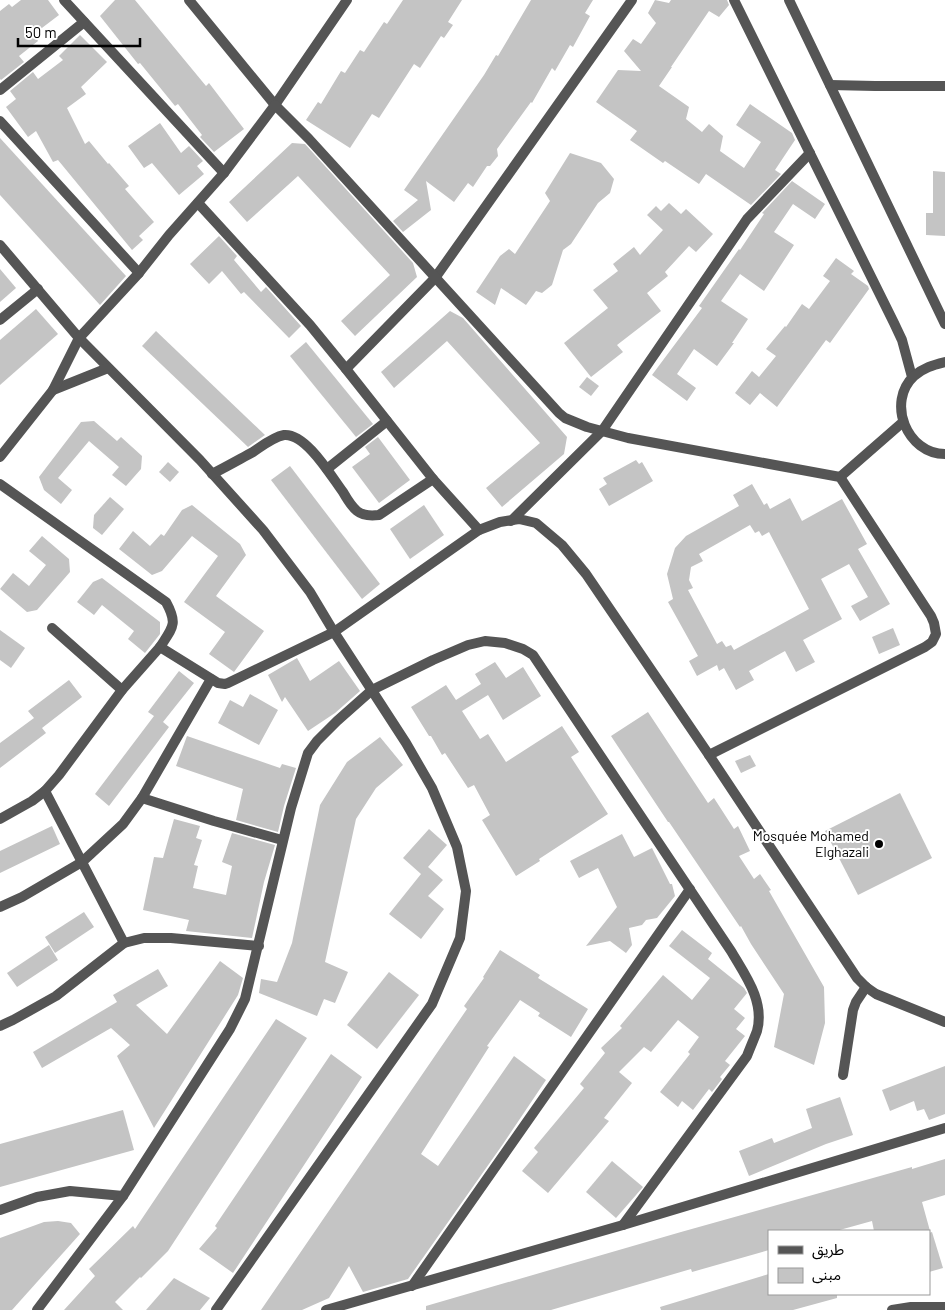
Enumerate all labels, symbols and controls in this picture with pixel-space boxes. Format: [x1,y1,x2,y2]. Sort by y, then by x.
scale bar [18,15,140,47]
text: 50 m [25,23,57,41]
place label: Mosquée Mohamed Elghazali [753,827,869,860]
marker: Mosquée Mohamed Elghazali [873,838,885,850]
legend [768,1230,930,1295]
text: طريق [812,1240,844,1260]
text: مبنى [812,1265,841,1284]

